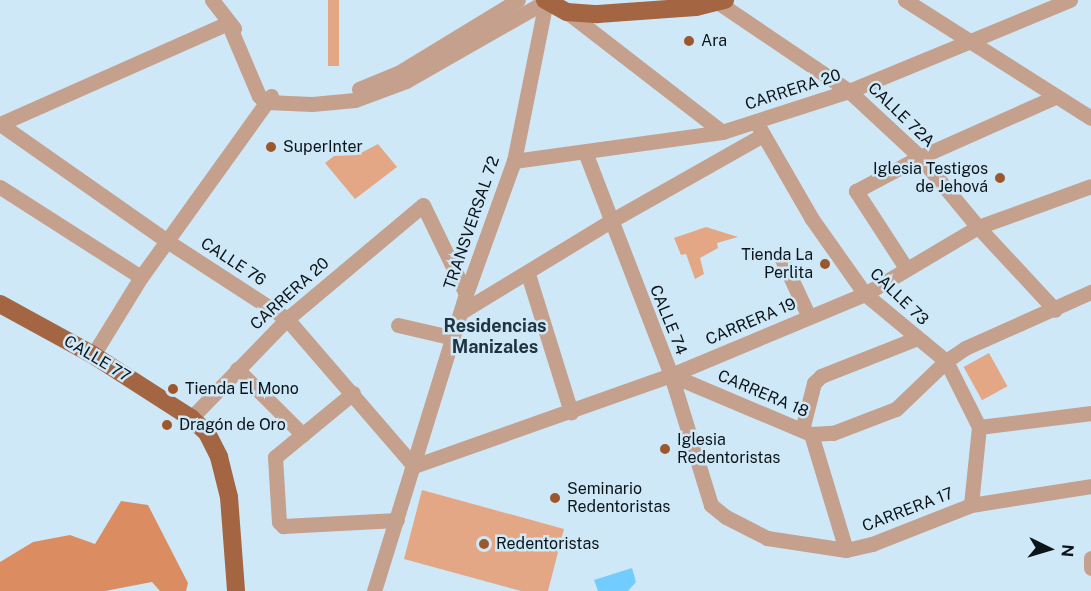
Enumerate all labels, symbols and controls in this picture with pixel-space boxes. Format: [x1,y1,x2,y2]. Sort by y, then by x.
place label: Ara [701,31,727,51]
marker: Ara [682,34,696,48]
street label: CARRERA 20 [743,66,843,114]
street label: CALLE 72A [864,79,938,151]
place label: SuperInter [283,137,363,157]
marker: SuperInter [264,140,278,154]
street label: TRANSVERSAL 72 [440,154,504,292]
place label: Iglesia Testigos de Jehová [873,159,988,197]
marker: Iglesia Testigos de Jehová [993,171,1007,185]
street label: CALLE 76 [197,234,269,290]
place label: Tienda La Perlita [741,245,813,283]
street label: CARRERA 20 [247,254,333,334]
marker: Tienda La Perlita [818,257,832,271]
street label: CALLE 73 [866,264,932,330]
street label: CALLE 74 [645,282,691,358]
street label: CARRERA 19 [703,294,799,350]
district label: Residencias Manizales [443,316,547,358]
street label: CALLE 77 [60,332,134,386]
street label: CARRERA 18 [715,366,811,422]
place label: Tienda El Mono [185,379,299,399]
marker: Tienda El Mono [166,382,180,396]
place label: Dragón de Oro [179,415,286,435]
marker: Dragón de Oro [160,418,174,432]
place label: Iglesia Redentoristas [677,430,780,468]
marker: Iglesia Redentoristas [658,442,672,456]
place label: Seminario Redentoristas [567,479,670,517]
street label: CARRERA 17 [860,484,956,536]
marker: Seminario Redentoristas [548,491,562,505]
north arrow [1019,519,1079,579]
place label: Redentoristas [496,534,599,554]
marker: Redentoristas [477,537,491,551]
text: N [1057,544,1077,558]

